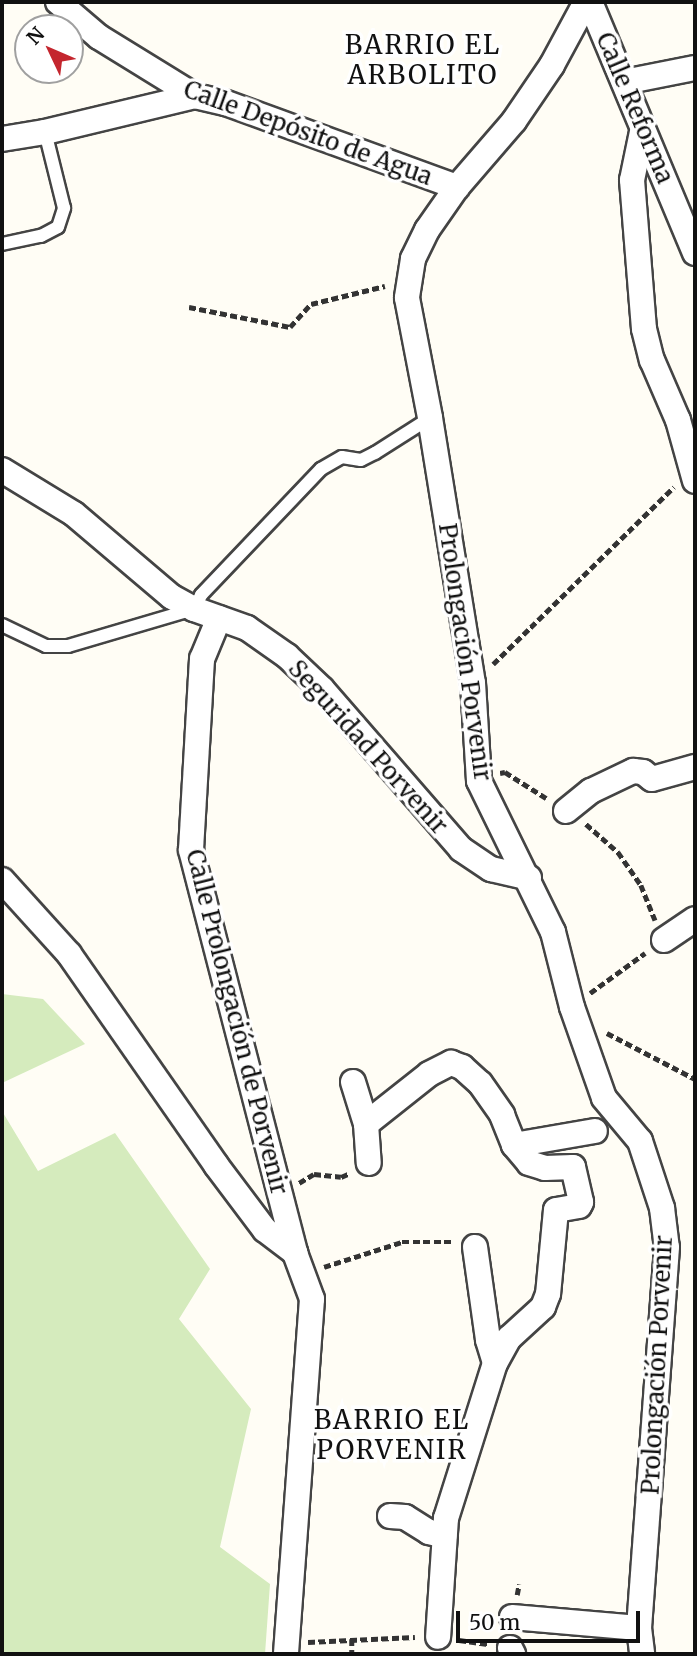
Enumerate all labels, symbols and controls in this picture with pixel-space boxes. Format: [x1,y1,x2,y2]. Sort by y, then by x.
north arrow [14,14,84,84]
text: N [21,22,49,50]
street label: Calle Reforma [590,28,680,188]
district label: BARRIO EL ARBOLITO [346,29,500,90]
street label: Calle Depósito de Agua [180,75,436,191]
street label: Prolongación Porvenir [433,521,497,783]
street label: Seguridad Porvenir [282,654,454,840]
street label: Calle Prolongación de Porvenir [180,846,294,1198]
street label: Prolongación Porvenir [636,1235,678,1495]
district label: BARRIO EL PORVENIR [315,1404,469,1466]
scale bar [459,1596,643,1640]
text: 50 m [469,1609,520,1636]

